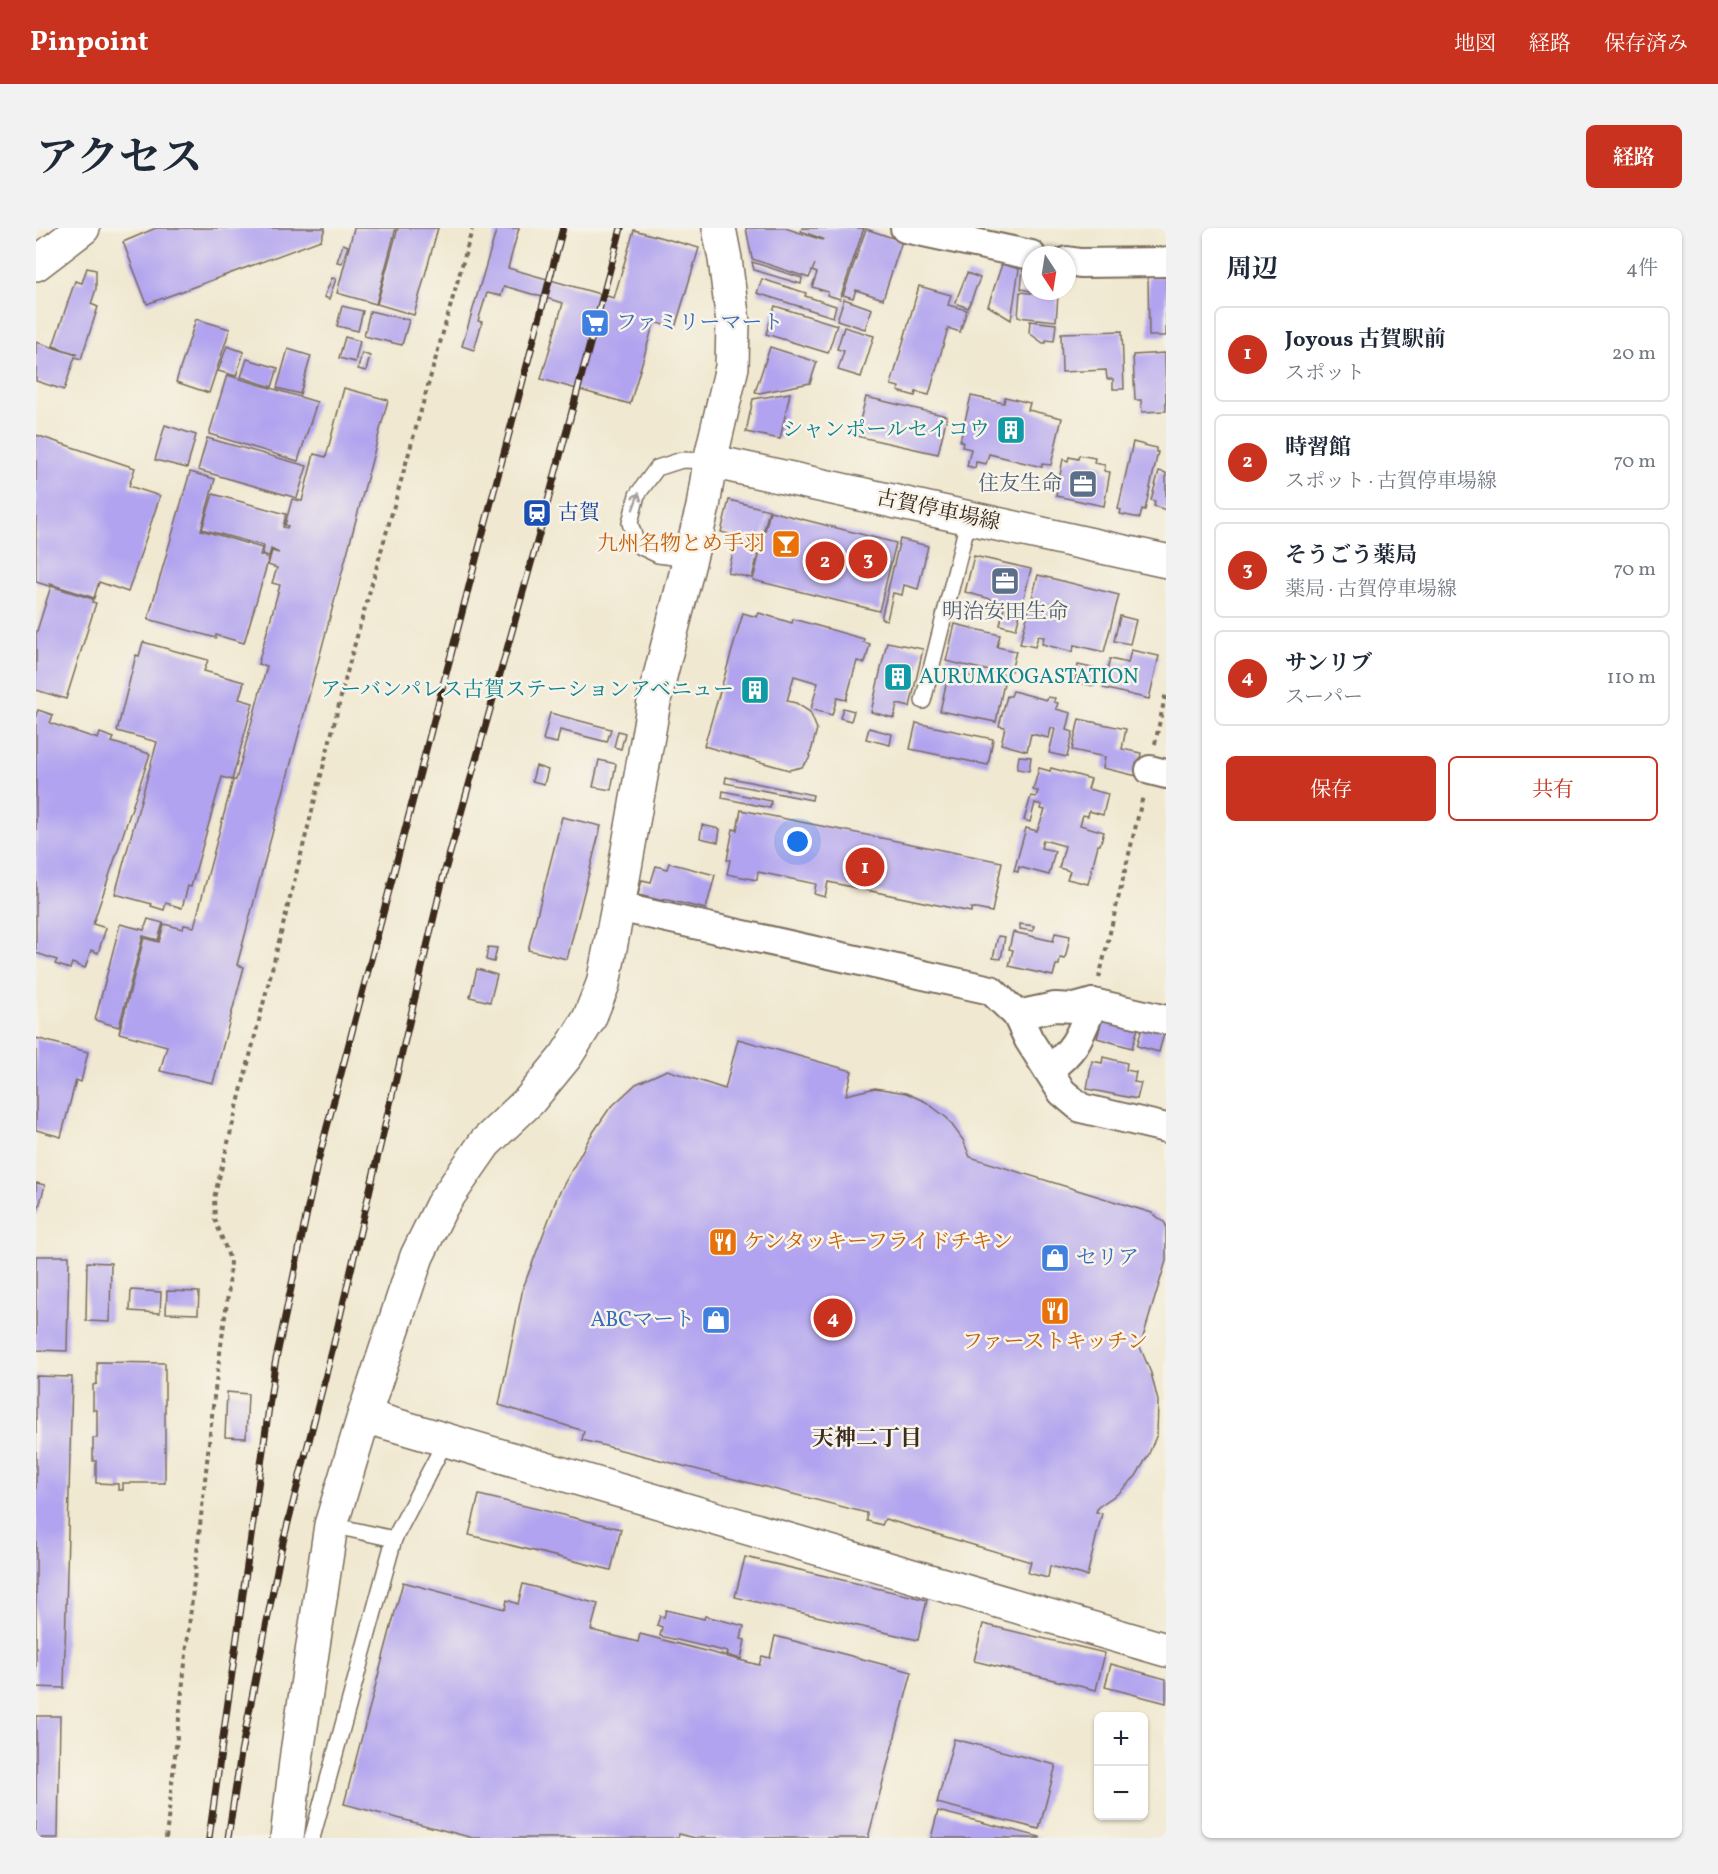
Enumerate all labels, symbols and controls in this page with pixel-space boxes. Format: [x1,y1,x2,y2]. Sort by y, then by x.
text: Pinpoint [30,23,148,62]
text: 地図 [1454,30,1496,59]
text: 経路 [1529,30,1571,59]
text: 保存済み [1604,30,1688,59]
button: 経路 [1586,125,1682,188]
text: アクセス [36,131,203,190]
north arrow [1022,246,1076,300]
text: 周辺 [1226,252,1278,288]
text: 4件 [1626,255,1658,283]
supermarket icon: ファミリーマート [579,307,611,339]
place label: ファミリーマート [616,309,784,338]
text: Joyous 古賀駅前 [1285,325,1446,356]
text: 1 [1243,340,1252,368]
text: 20 m [1612,340,1656,368]
text: スポット [1285,360,1365,388]
building icon: シャンポールセイコウ [995,414,1027,446]
place label: シャンポールセイコウ [782,416,990,445]
text: 時習館 [1285,433,1351,464]
text: 2 [1242,448,1253,476]
text: 70 m [1613,448,1656,476]
office icon: 住友生命 [1067,468,1099,500]
text: スポット · 古賀停車場線 [1285,468,1497,496]
place label: 住友生命 [978,470,1062,499]
street label: 古賀停車場線 [873,484,1003,538]
one-way arrow [632,493,643,511]
station icon: 古賀 [521,497,553,529]
place label: 古賀 [558,499,600,528]
bar icon: 九州名物とめ手羽 [770,528,802,560]
place label: 九州名物とめ手羽 [597,530,765,559]
pin: 3 [848,536,888,582]
pin: 2 [806,538,844,584]
text: そうごう薬局 [1285,541,1417,572]
text: 3 [1242,556,1253,584]
text: 70 m [1613,556,1656,584]
office icon: 明治安田生命 [989,565,1021,597]
text: 薬局 · 古賀停車場線 [1285,576,1457,604]
place label: 明治安田生命 [942,598,1068,627]
text: サンリブ [1285,649,1372,680]
building icon: AURUMKOGASTATION [882,661,914,693]
place label: AURUMKOGASTATION [919,663,1139,692]
text: 4 [1241,664,1254,692]
text: 110 m [1607,664,1656,692]
building icon: アーバンパレス古賀ステーションアベニュー [739,674,771,706]
place label: アーバンパレス古賀ステーションアベニュー [320,676,734,705]
text: スーパー [1285,684,1363,712]
button: 保存 [1226,756,1436,821]
button: 共有 [1448,756,1658,821]
your location [783,827,812,856]
pin: 1 [846,844,884,890]
restaurant icon: ケンタッキーフライドチキン [707,1226,739,1258]
place label: ケンタッキーフライドチキン [744,1228,1013,1257]
shop icon: セリア [1039,1242,1071,1274]
place label: セリア [1076,1244,1139,1273]
restaurant icon: ファーストキッチン [1039,1295,1071,1327]
pin: 4 [814,1296,852,1340]
shop icon: ABCマート [700,1304,732,1336]
place label: ABCマート [590,1306,695,1335]
place label: ファーストキッチン [962,1328,1148,1357]
district label: 天神二丁目 [812,1424,922,1455]
map controls [1094,1712,1148,1820]
button: + [1094,1712,1148,1766]
button: − [1094,1766,1148,1820]

